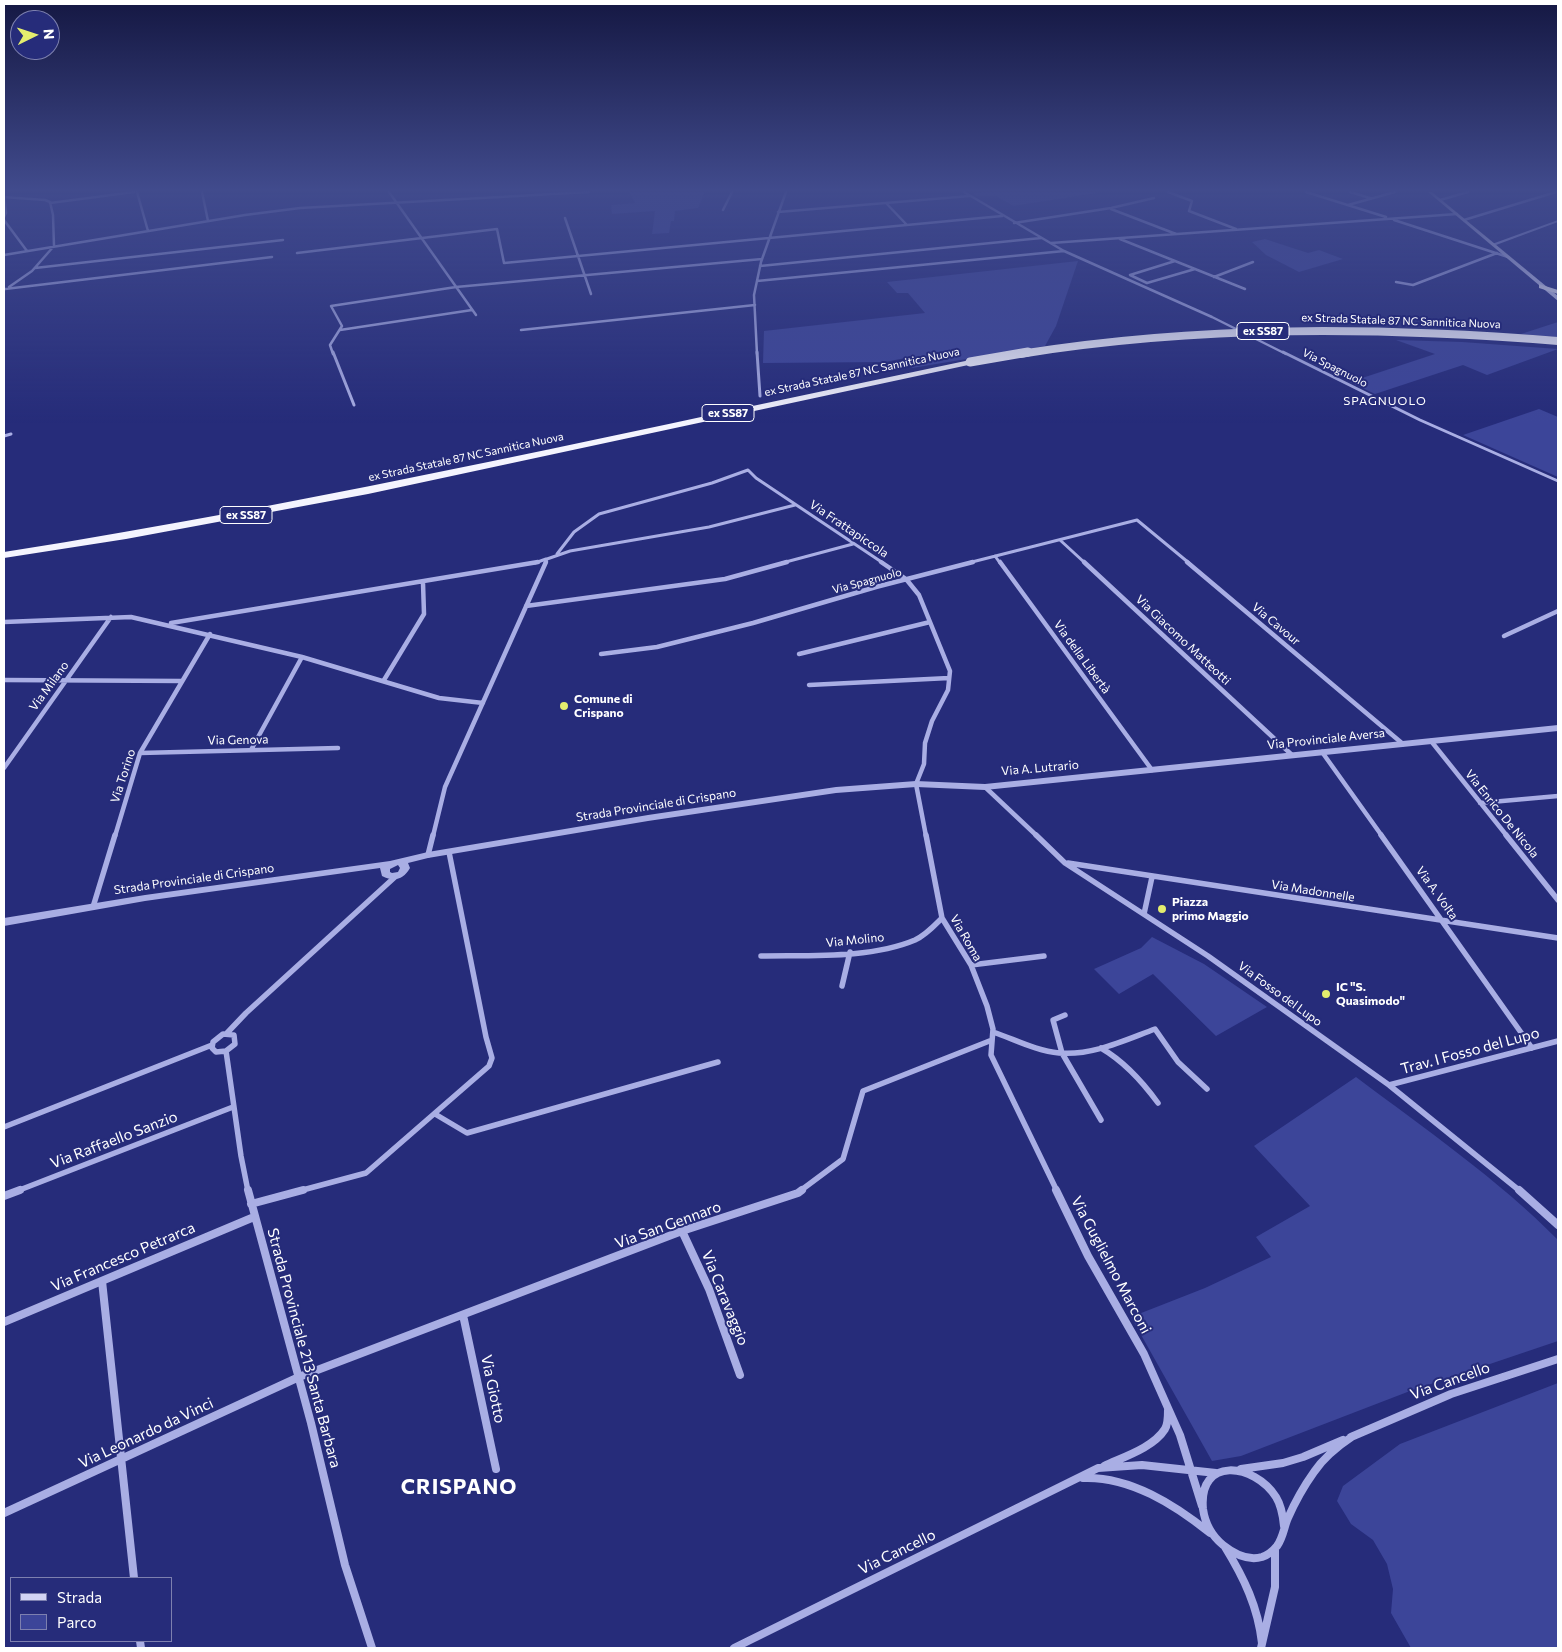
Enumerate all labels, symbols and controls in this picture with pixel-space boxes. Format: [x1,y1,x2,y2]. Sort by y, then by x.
north arrow [10,10,60,60]
text: N [41,28,58,40]
street label: ex Strada Statale 87 NC Sannitica Nuova [1301,311,1501,331]
road number: ex SS87 [1237,322,1289,340]
street label: ex Strada Statale 87 NC Sannitica Nuova [763,345,961,399]
street label: Via Spagnuolo [1300,346,1370,390]
district label: SPAGNUOLO [1342,394,1428,408]
road number: ex SS87 [702,404,754,422]
street label: ex Strada Statale 87 NC Sannitica Nuova [367,430,565,484]
street label: Via Frattapiccola [807,497,891,561]
road number: ex SS87 [220,506,272,524]
street label: Via Spagnuolo [831,565,903,597]
street label: Via Giacomo Matteotti [1132,592,1234,688]
street label: Via Cavour [1249,600,1303,648]
street label: Via della Libertà [1051,618,1113,696]
street label: Via Milano [26,658,72,714]
place label: Comune di Crispano [574,692,633,720]
marker: Comune di Crispano [558,700,570,712]
street label: Via Provinciale Aversa [1266,726,1386,752]
street label: Via Genova [207,732,269,748]
street label: Via Torino [108,747,138,805]
street label: Via A. Lutrario [1001,757,1079,779]
street label: Via Enrico De Nicola [1462,767,1542,861]
street label: Strada Provinciale di Crispano [575,785,737,825]
street label: Strada Provinciale di Crispano [113,861,275,897]
street label: Via A. Volta [1413,864,1461,922]
street label: Via Madonnelle [1270,877,1356,905]
place label: Piazza primo Maggio [1172,895,1249,923]
marker: Piazza primo Maggio [1156,903,1168,915]
street label: Via Roma [947,912,985,964]
street label: Via Molino [825,930,885,950]
street label: Via Fosso del Lupo [1235,959,1325,1029]
place label: IC "S. Quasimodo" [1336,980,1405,1008]
marker: IC "S. Quasimodo" [1320,988,1332,1000]
street label: Trav. I Fosso del Lupo [1399,1024,1541,1078]
street label: Via Raffaello Sanzio [48,1107,180,1173]
street label: Via Guglielmo Marconi [1067,1193,1155,1337]
street label: Via San Gennaro [612,1197,724,1253]
street label: Via Francesco Petrarca [48,1218,198,1296]
street label: Strada Provinciale 213 Santa Barbara [263,1226,345,1470]
street label: Via Caravaggio [698,1248,752,1348]
street label: Via Giotto [477,1353,509,1425]
street label: Via Cancello [1408,1358,1492,1404]
street label: Via Leonardo da Vinci [76,1394,216,1472]
district label: CRISPANO [400,1474,518,1500]
street label: Via Cancello [856,1526,938,1578]
legend [10,1577,172,1642]
text: Strada [57,1588,102,1606]
text: Parco [57,1613,96,1631]

